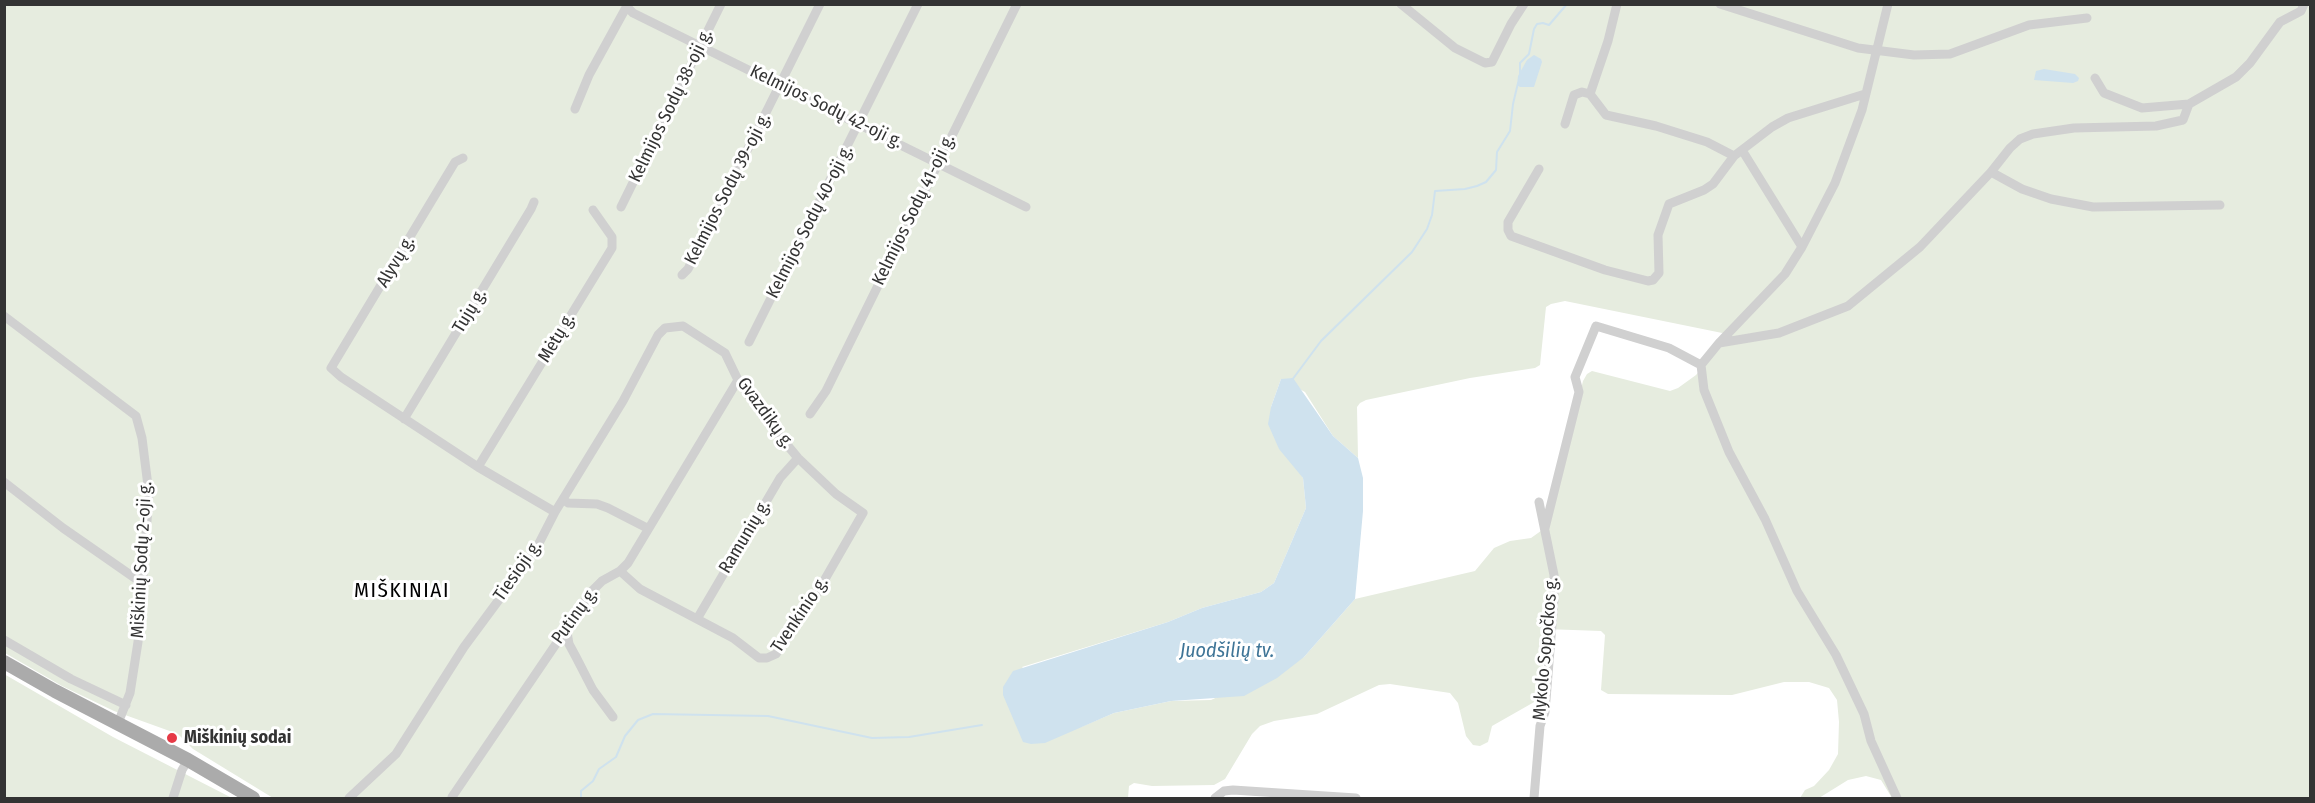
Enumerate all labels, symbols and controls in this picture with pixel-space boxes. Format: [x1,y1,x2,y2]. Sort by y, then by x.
street label: Kelmijos Sodų 38-oji g. [625,26,717,186]
street label: Kelmijos Sodų 42-oji g. [746,61,906,153]
street label: Kelmijos Sodų 39-oji g. [680,110,776,268]
street label: Kelmijos Sodų 41-oji g. [868,131,960,289]
street label: Kelmijos Sodų 40-oji g. [762,142,858,302]
street label: Alyvų g. [372,232,420,292]
street label: Tujų g. [449,285,491,337]
street label: Mėtų g. [534,310,580,366]
street label: Gvazdikų g. [732,373,798,453]
street label: Miškinių Sodų 2-oji g. [127,481,157,639]
street label: Ramunių g. [715,496,775,578]
street label: Tiesioji g. [489,537,547,605]
street label: Tvenkinio g. [767,573,833,657]
street label: Mykolo Sopočkos g. [1529,576,1563,722]
district label: MIŠKINIAI [354,578,450,604]
street label: Putinų g. [547,584,603,648]
water label: Juodšilių tv. [1180,639,1274,663]
place label: Miškinių sodai [184,727,291,749]
marker: Miškinių sodai [165,731,179,745]

